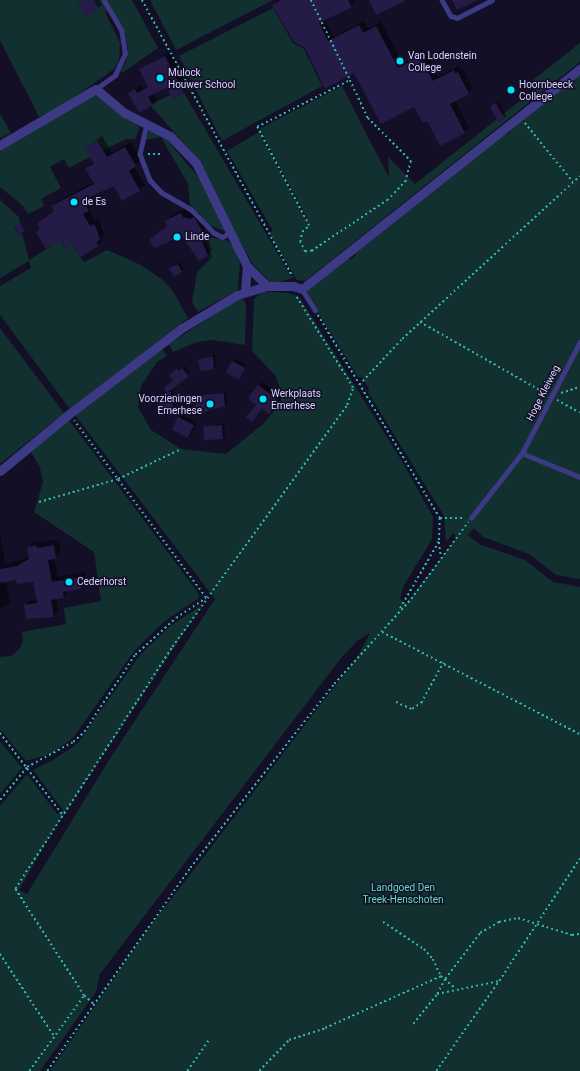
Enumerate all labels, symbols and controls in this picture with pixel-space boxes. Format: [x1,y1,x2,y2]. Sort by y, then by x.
place label: Van Lodenstein College [408,49,477,72]
marker: Van Lodenstein College [395,56,405,66]
place label: Mulock Houwer School [168,66,236,90]
marker: Mulock Houwer School [155,73,165,83]
place label: Hoornbeeck College [519,78,573,102]
marker: Hoornbeeck College [506,85,516,95]
place label: de Es [82,196,106,208]
marker: de Es [69,197,79,207]
place label: Linde [185,231,209,243]
marker: Linde [172,232,182,242]
street label: Hoge Kleiweg [524,363,562,423]
place label: Werkplaats Emerhese [271,387,321,410]
place label: Voorzieningen Emerhese [138,392,202,416]
marker: Werkplaats Emerhese [258,394,268,404]
marker: Voorzieningen Emerhese [205,399,215,409]
place label: Cederhorst [77,576,126,588]
marker: Cederhorst [64,577,74,587]
park label: Landgoed Den Treek-Henschoten [363,881,443,904]

